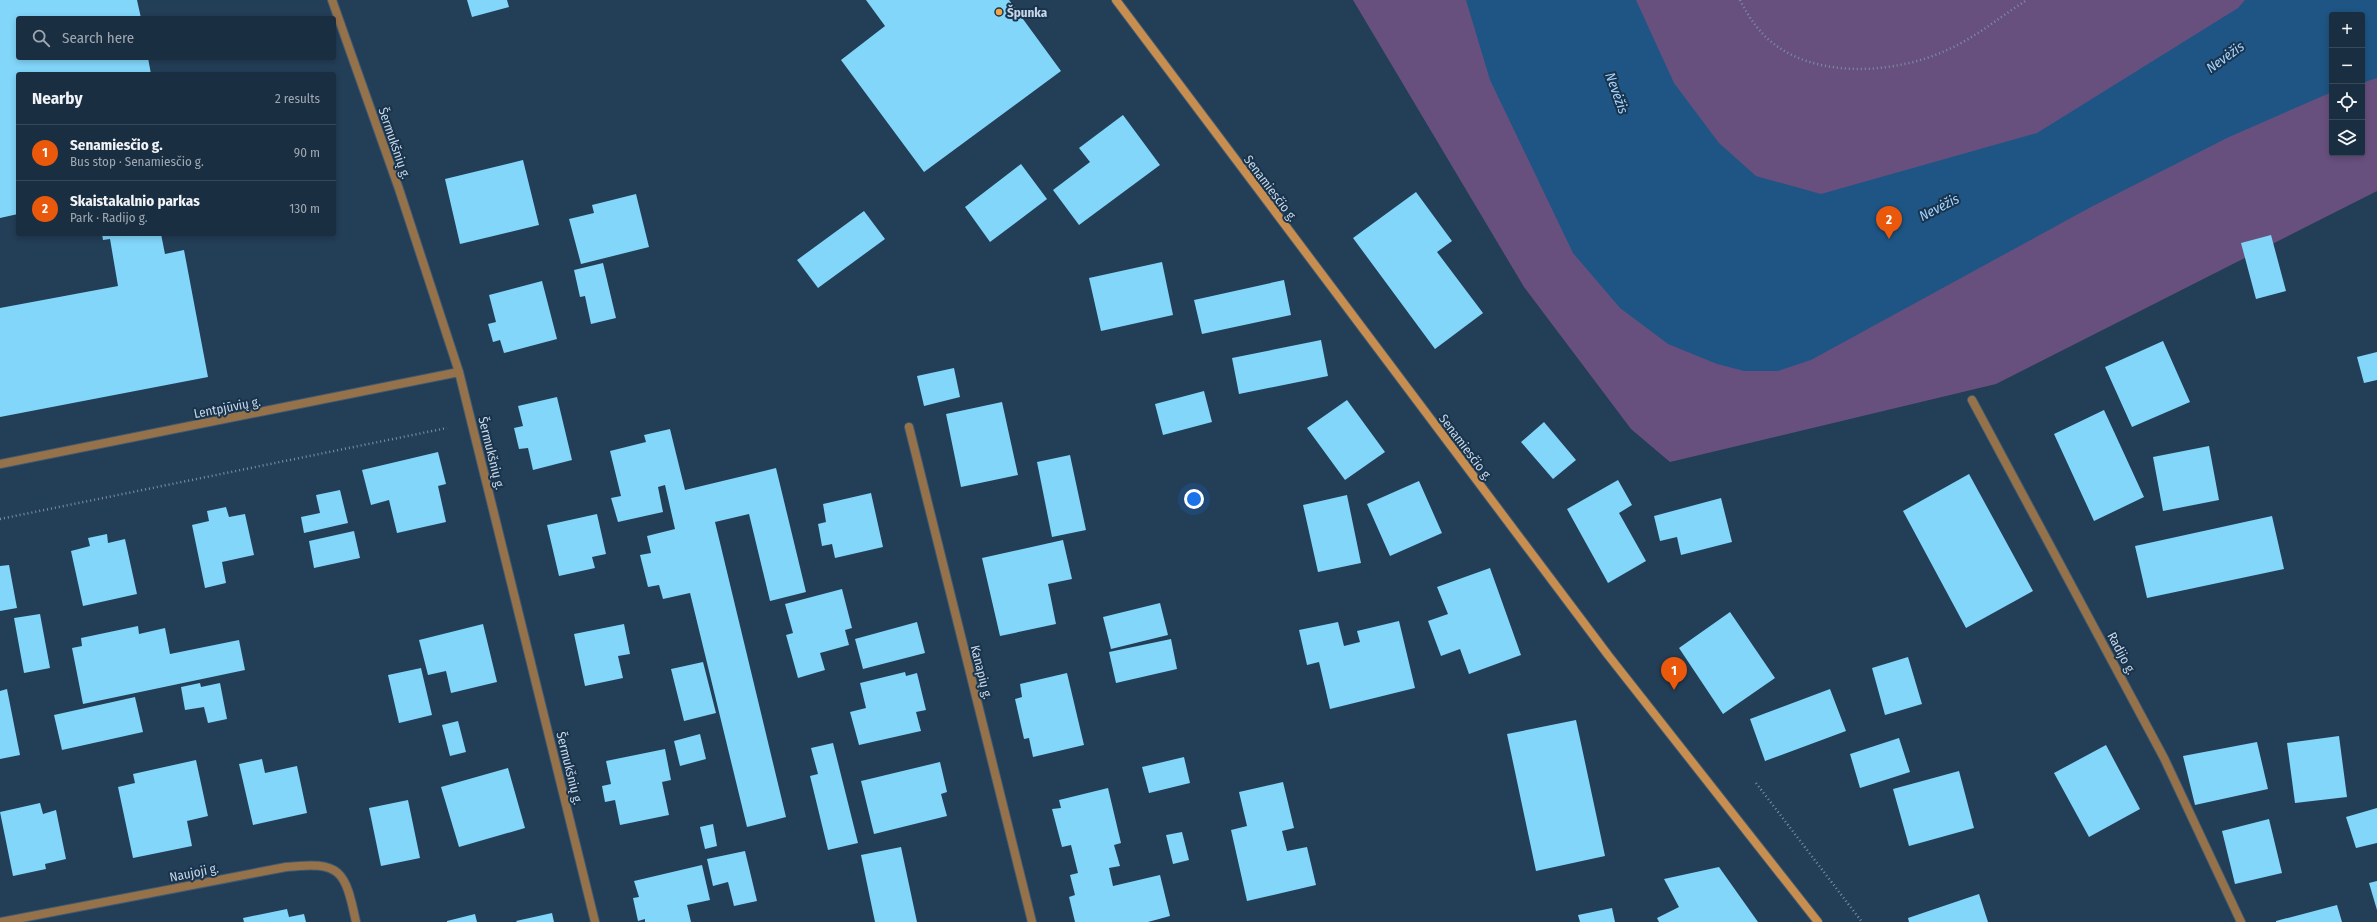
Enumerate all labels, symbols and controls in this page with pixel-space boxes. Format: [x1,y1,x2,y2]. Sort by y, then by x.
place label: Špunka [1007,4,1048,20]
marker: Špunka [994,7,1004,17]
map controls [2329,12,2365,156]
button: + [2329,12,2365,48]
search box [16,16,336,60]
icon: search [30,27,52,49]
text: Search here [62,29,134,47]
water label: Nevėžis [2203,38,2248,77]
button: − [2329,48,2365,84]
water label: Nevėžis [1601,70,1632,116]
button: locate [2329,84,2365,120]
text: Nearby [32,88,83,109]
text: 2 results [275,91,320,106]
street label: Šermukšnių g. [375,105,414,181]
button: layers [2329,120,2365,156]
text: Senamiesčio g. [70,136,163,154]
text: 1 [42,145,48,160]
text: 90 m [294,145,320,160]
street label: Senamiesčio g. [1241,152,1300,225]
text: Bus stop · Senamiesčio g. [70,154,204,169]
water label: Nevėžis [1916,190,1962,225]
text: Skaistakalnio parkas [70,192,200,210]
text: 2 [42,201,48,216]
text: 130 m [289,201,320,216]
pin: 2 [1876,206,1902,239]
text: Park · Radijo g. [70,210,148,225]
street label: Lentpjūvių g. [192,394,262,421]
street label: Senamiesčio g. [1436,411,1495,484]
street label: Šermukšnių g. [475,415,508,491]
your location [1184,489,1204,509]
street label: Radijo g. [2104,630,2139,677]
street label: Kanapių g. [968,643,996,701]
pin: 1 [1661,657,1687,690]
street label: Šermukšnių g. [553,730,586,806]
street label: Naujoji g. [168,860,220,885]

